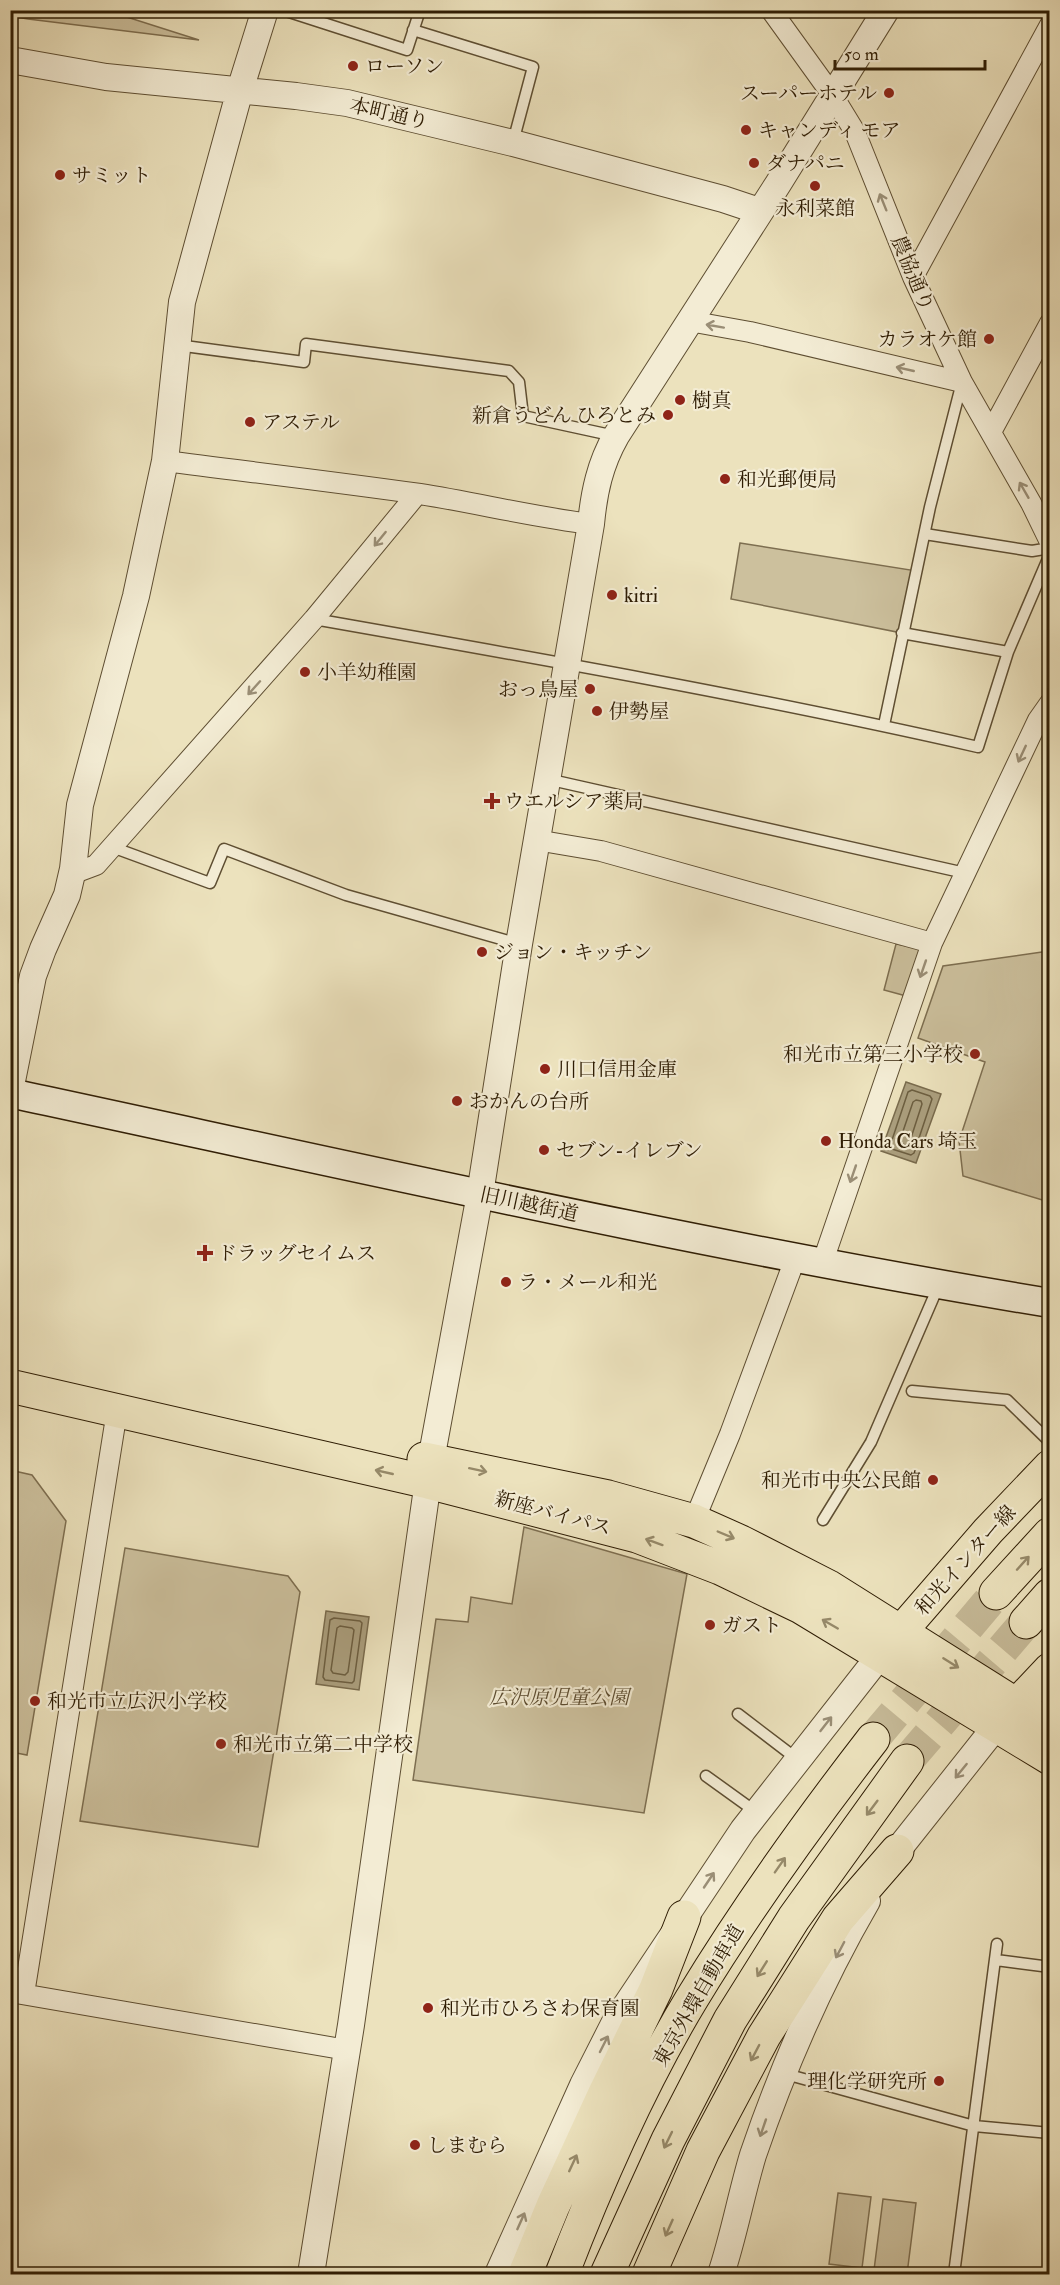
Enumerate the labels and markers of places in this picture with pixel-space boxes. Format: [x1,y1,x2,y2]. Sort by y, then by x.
place label: ローソン [365,54,444,79]
marker: ローソン [346,59,360,73]
place label: スーパーホテル [740,81,877,106]
marker: スーパーホテル [882,86,896,100]
place label: キャンディ モア [758,118,901,143]
marker: キャンディ モア [739,123,753,137]
place label: ダナパニ [766,151,845,176]
marker: ダナパニ [747,156,761,170]
place label: サミット [72,163,152,188]
marker: サミット [53,168,67,182]
marker: 永利菜館 [808,179,822,193]
place label: 永利菜館 [775,196,855,221]
place label: カラオケ館 [877,327,977,352]
marker: カラオケ館 [982,332,996,346]
place label: 樹真 [692,388,732,413]
marker: 樹真 [673,393,687,407]
place label: 新倉うどん ひろとみ [472,403,656,428]
marker: 新倉うどん ひろとみ [661,408,675,422]
place label: アステル [262,410,340,435]
marker: アステル [243,415,257,429]
place label: 和光郵便局 [737,467,837,492]
marker: 和光郵便局 [718,472,732,486]
place label: kitri [624,583,658,608]
marker: kitri [605,588,619,602]
place label: 小羊幼稚園 [317,660,417,685]
marker: 小羊幼稚園 [298,665,312,679]
place label: おっ鳥屋 [498,677,578,702]
marker: おっ鳥屋 [583,682,597,696]
place label: 伊勢屋 [609,699,669,724]
marker: 伊勢屋 [590,704,604,718]
place label: ウエルシア薬局 [504,789,644,814]
marker: ウエルシア薬局 [485,794,499,808]
place label: ジョン・キッチン [494,940,652,965]
marker: ジョン・キッチン [475,945,489,959]
place label: 和光市立第三小学校 [783,1042,963,1067]
marker: 和光市立第三小学校 [968,1047,982,1061]
place label: 川口信用金庫 [557,1057,677,1082]
marker: 川口信用金庫 [538,1062,552,1076]
place label: おかんの台所 [469,1089,589,1114]
marker: おかんの台所 [450,1094,464,1108]
place label: Honda Cars 埼玉 [838,1129,978,1154]
marker: Honda Cars 埼玉 [819,1134,833,1148]
place label: セブン-イレブン [556,1138,703,1163]
marker: セブン-イレブン [537,1143,551,1157]
place label: ドラッグセイムス [217,1241,376,1266]
marker: ドラッグセイムス [198,1246,212,1260]
place label: ラ・メール和光 [518,1270,658,1295]
marker: ラ・メール和光 [499,1275,513,1289]
place label: 和光市中央公民館 [761,1468,921,1493]
marker: 和光市中央公民館 [926,1473,940,1487]
place label: ガスト [722,1613,782,1638]
marker: ガスト [703,1618,717,1632]
place label: 和光市立広沢小学校 [47,1689,227,1714]
marker: 和光市立広沢小学校 [28,1694,42,1708]
place label: 和光市立第二中学校 [233,1732,413,1757]
marker: 和光市立第二中学校 [214,1737,228,1751]
place label: 和光市ひろさわ保育園 [440,1996,640,2021]
marker: 和光市ひろさわ保育園 [421,2001,435,2015]
place label: 理化学研究所 [807,2069,927,2094]
marker: 理化学研究所 [932,2074,946,2088]
place label: しまむら [427,2133,507,2158]
marker: しまむら [408,2138,422,2152]

